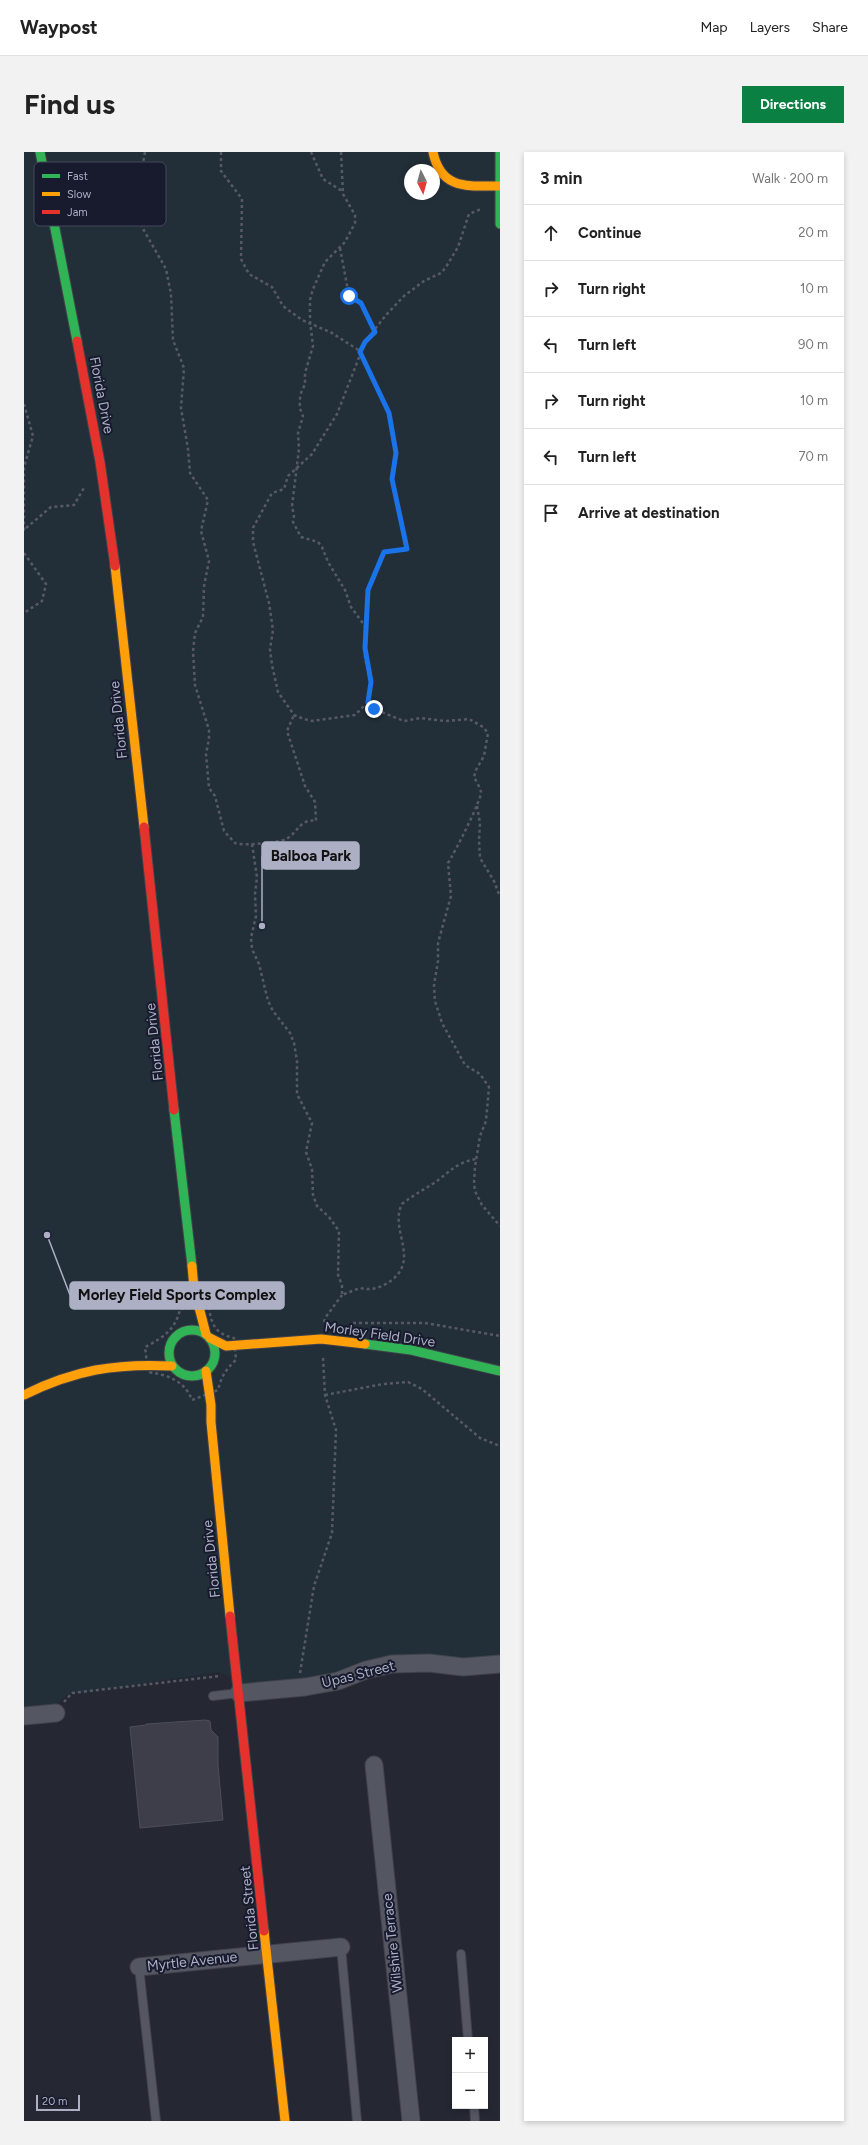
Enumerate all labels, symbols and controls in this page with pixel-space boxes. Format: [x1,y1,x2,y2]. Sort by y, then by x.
text: Waypost [20,16,98,39]
text: Map [700,19,728,36]
text: Layers [750,19,790,36]
text: Share [812,19,848,36]
button: Directions [742,86,844,123]
text: Find us [24,87,115,121]
legend [34,162,166,226]
north arrow [404,164,440,200]
text: 3 min [540,168,582,188]
text: Fast [67,170,88,183]
text: Walk · 200 m [752,171,828,186]
text: Slow [67,188,91,201]
text: Jam [67,206,88,219]
icon: ahead [540,222,562,244]
text: Continue [578,224,641,242]
text: 20 m [798,225,828,240]
icon: right [540,278,562,300]
text: Turn right [578,280,646,298]
text: 10 m [800,281,828,296]
route start [340,287,358,305]
icon: left [540,334,562,356]
text: Turn left [578,336,636,354]
text: 90 m [798,337,828,352]
street label: Florida Drive [86,355,117,435]
icon: right [540,390,562,412]
text: Turn right [578,392,646,410]
text: 10 m [800,393,828,408]
icon: left [540,446,562,468]
text: Turn left [578,448,636,466]
text: 70 m [798,449,828,464]
icon: arrive [540,502,562,524]
text: Arrive at destination [578,504,719,522]
street label: Florida Drive [106,680,131,760]
route end [365,700,383,718]
callout: Balboa Park [262,842,359,869]
text: Balboa Park [271,847,351,865]
street label: Florida Drive [142,1002,167,1082]
callout: Morley Field Sports Complex [70,1282,284,1309]
text: Morley Field Sports Complex [78,1286,276,1304]
street label: Morley Field Drive [323,1318,437,1351]
street label: Florida Drive [199,1519,224,1599]
street label: Upas Street [320,1657,396,1692]
street label: Florida Street [237,1865,262,1951]
street label: Wilshire Terrace [379,1892,406,1993]
street label: Myrtle Avenue [146,1948,238,1975]
map controls [452,2037,488,2109]
button: + [452,2037,488,2073]
button: − [452,2073,488,2109]
scale bar [36,2093,80,2112]
text: 20 m [42,2095,67,2108]

